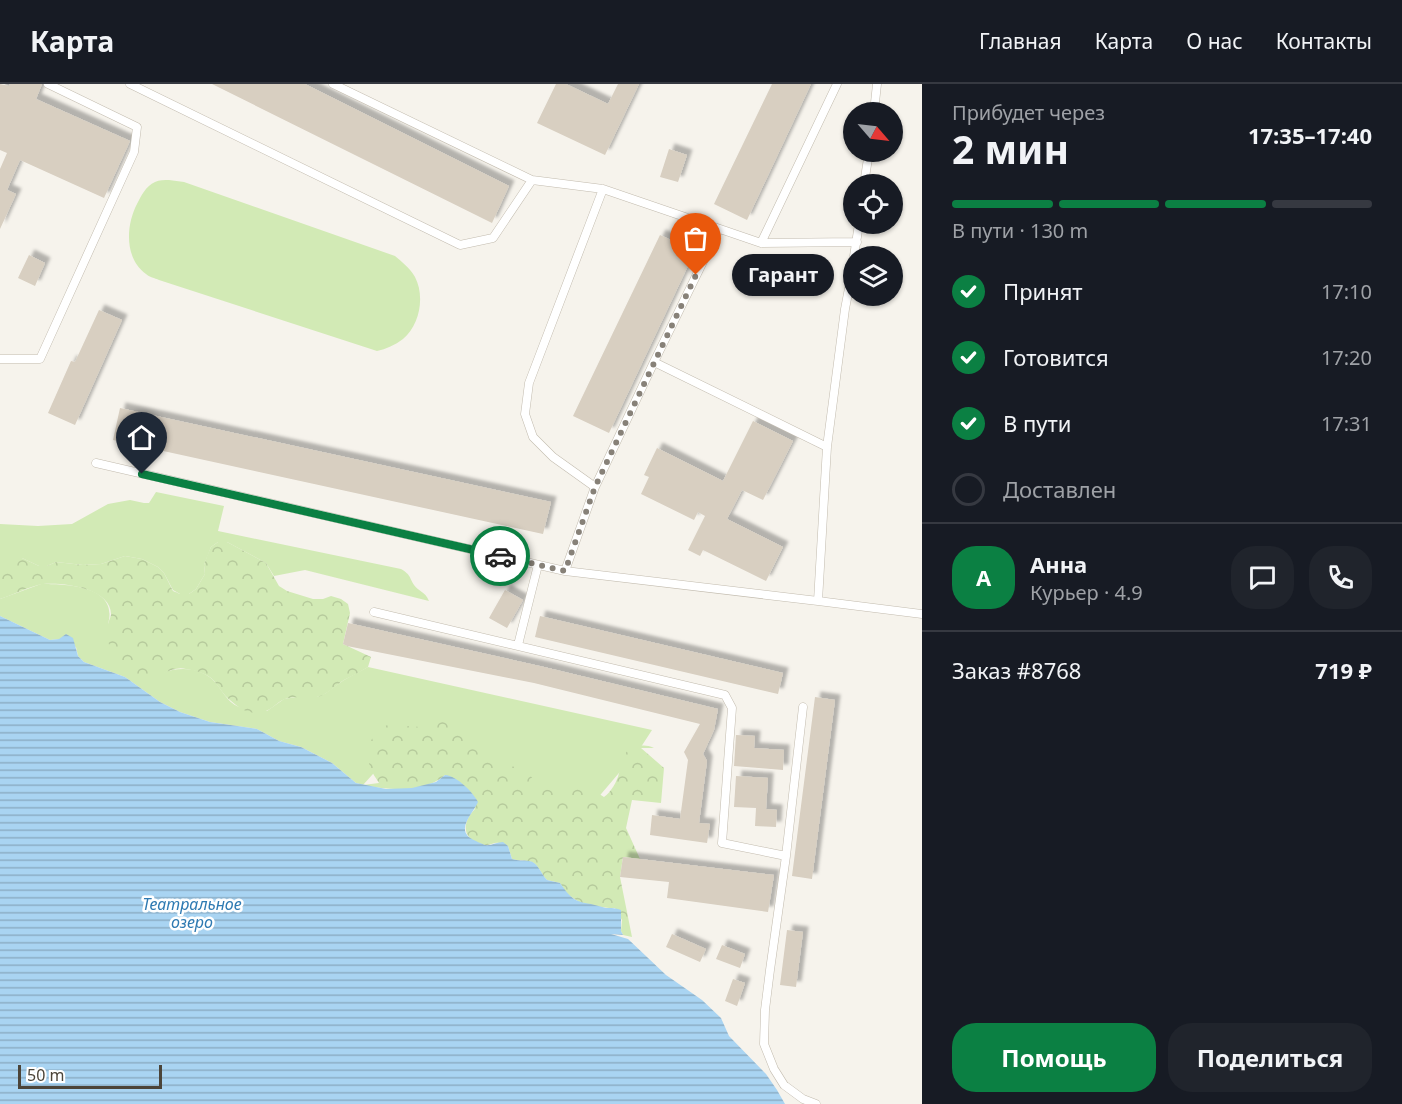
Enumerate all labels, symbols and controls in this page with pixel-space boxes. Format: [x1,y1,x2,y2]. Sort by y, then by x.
text: Карта [30,22,114,60]
text: Главная [979,27,1062,55]
text: Карта [1095,27,1153,55]
text: О нас [1186,27,1243,55]
text: Контакты [1276,27,1372,55]
text: Прибудет через [952,99,1105,126]
north arrow [843,102,903,162]
map controls [843,102,903,306]
text: 17:35–17:40 [1248,120,1372,150]
text: 2 мин [952,122,1069,175]
button: locate [843,174,903,234]
pin [670,213,721,275]
text: В пути · 130 m [952,217,1088,244]
icon: bag [679,222,712,255]
button: layers [843,246,903,306]
callout: Гарант [732,254,834,296]
text: Гарант [748,261,818,288]
icon: check [952,275,985,308]
text: Принят [1003,276,1083,306]
text: 17:10 [1321,278,1372,305]
icon: check [952,341,985,374]
text: Готовится [1003,342,1109,372]
text: 17:20 [1321,344,1372,371]
icon: check [952,407,985,440]
text: В пути [1003,408,1071,438]
text: 17:31 [1321,410,1372,437]
pin [116,412,167,474]
icon: home [125,421,158,454]
text: Доставлен [1003,474,1116,504]
courier [470,526,530,586]
icon: car [484,540,517,573]
button: chat [1231,546,1294,609]
button: phone [1309,546,1372,609]
text: Анна [1030,549,1087,579]
text: А [976,562,991,592]
text: Курьер · 4.9 [1030,579,1143,606]
text: Заказ #8768 [952,655,1081,685]
text: 719 ₽ [1315,655,1372,685]
water label: Театральное озеро [142,893,242,933]
button: Помощь [952,1023,1156,1092]
button: Поделиться [1168,1023,1372,1092]
scale bar [18,1062,162,1090]
text: 50 m [27,1064,64,1086]

